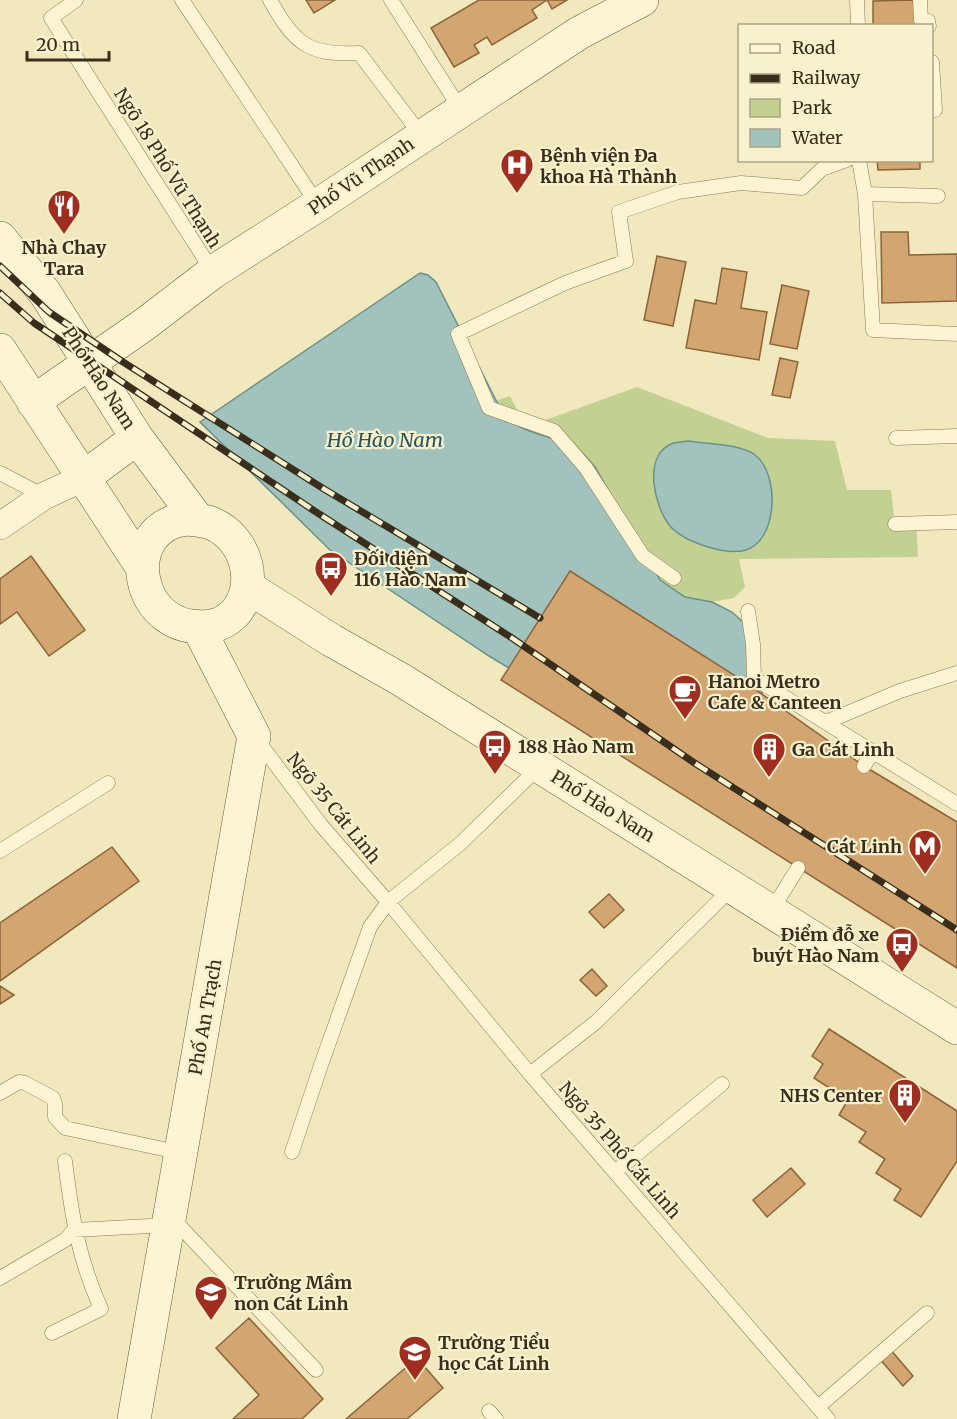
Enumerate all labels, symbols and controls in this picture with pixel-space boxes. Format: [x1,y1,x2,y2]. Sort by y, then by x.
scale bar [27,24,110,62]
legend [738,24,933,162]
text: 20 m [36,33,80,56]
text: Road [792,36,836,59]
text: Railway [792,66,861,89]
street label: Ngõ 18 Phố Vũ Thạnh [109,84,227,252]
text: Park [792,96,833,119]
text: Water [791,126,843,149]
street label: Phố Vũ Thạnh [304,132,418,220]
place label: Bệnh viện Đa khoa Hà Thành [540,144,677,188]
hospital icon: Bệnh viện Đa khoa Hà Thành [499,147,535,194]
restaurant icon: Nhà Chay Tara [46,188,82,235]
place label: Nhà Chay Tara [22,236,107,280]
street label: Phố Hào Nam [57,322,141,434]
water label: Hồ Hào Nam [326,427,443,452]
place label: Đối diện 116 Hào Nam [354,547,467,591]
bus stop icon: Đối diện 116 Hào Nam [313,550,349,597]
place label: Hanoi Metro Cafe & Canteen [708,670,842,714]
cafe icon: Hanoi Metro Cafe & Canteen [667,673,703,720]
bus stop icon: 188 Hào Nam [477,728,513,775]
building icon: Ga Cát Linh [751,731,787,778]
place label: 188 Hào Nam [518,735,634,758]
place label: Ga Cát Linh [792,738,894,761]
street label: Ngõ 35 Cát Linh [282,748,386,868]
street label: Phố Hào Nam [547,765,659,847]
metro station icon: Cát Linh [907,828,943,875]
place label: Cát Linh [827,835,902,858]
place label: Điểm đỗ xe buýt Hào Nam [752,923,879,967]
bus stop icon: Điểm đỗ xe buýt Hào Nam [884,926,920,973]
street label: Phố An Trạch [183,957,227,1077]
street label: Ngõ 35 Phố Cát Linh [554,1077,686,1223]
building icon: NHS Center [887,1077,923,1124]
place label: NHS Center [780,1084,882,1107]
place label: Trường Mầm non Cát Linh [234,1271,352,1315]
school or university icon: Trường Mầm non Cát Linh [193,1274,229,1321]
place label: Trường Tiểu học Cát Linh [438,1331,550,1375]
school or university icon: Trường Tiểu học Cát Linh [397,1334,433,1381]

